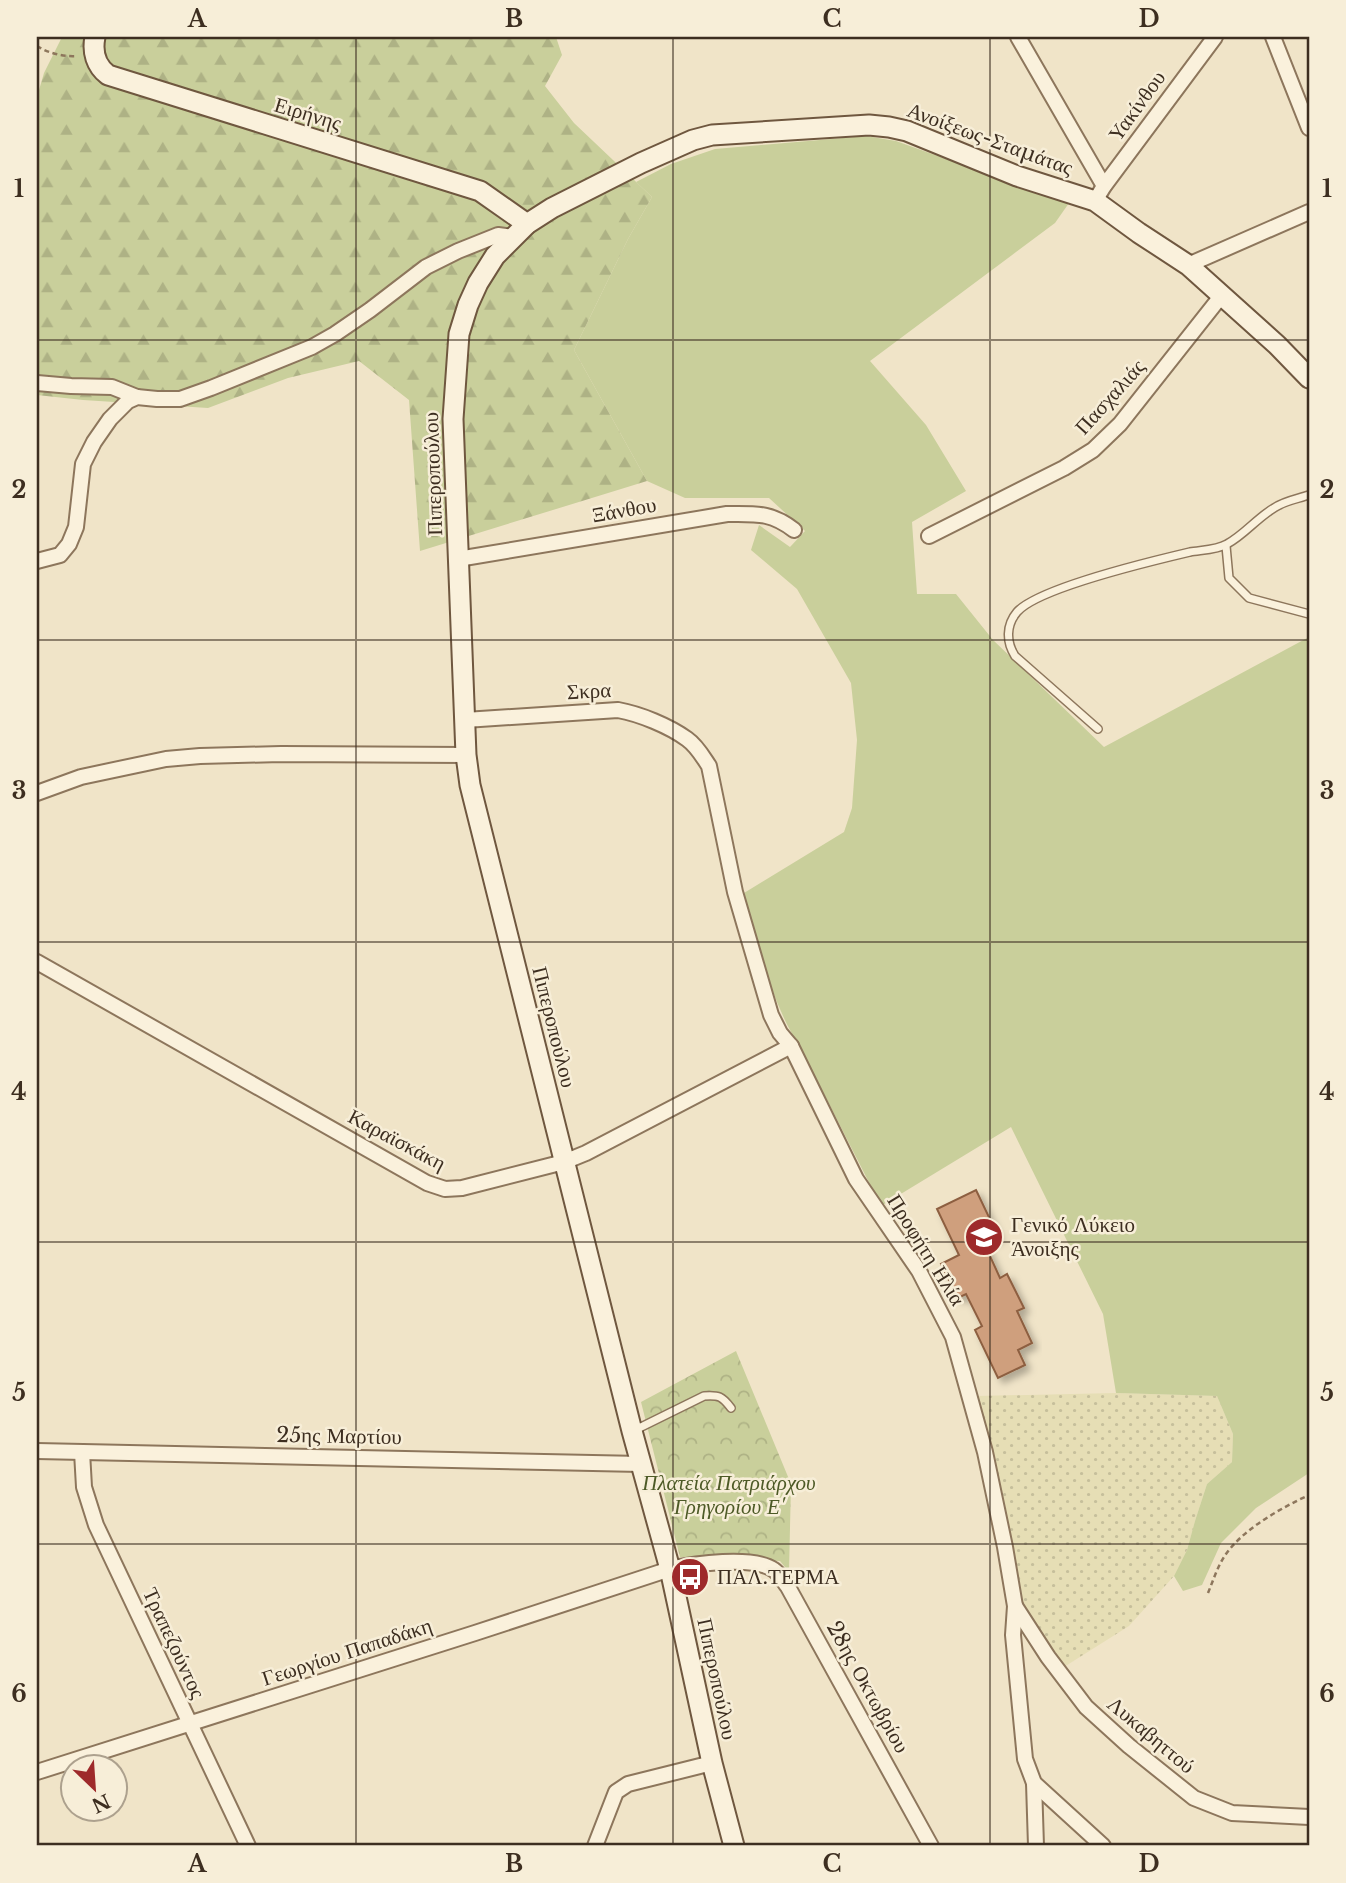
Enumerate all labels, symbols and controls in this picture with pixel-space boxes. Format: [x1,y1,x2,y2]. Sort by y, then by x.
text: A [187,5,208,33]
text: B [505,5,523,33]
text: C [823,5,841,33]
text: D [1138,5,1160,33]
street label: Υακίνθου [1103,66,1171,146]
street label: Ειρήνης [271,92,345,137]
street label: Ανοίξεως-Σταμάτας [904,97,1077,181]
text: 1 [14,175,24,203]
text: 1 [1322,175,1332,203]
street label: Πασχαλιάς [1069,354,1151,440]
street label: Πιπεροπούλου [418,412,448,536]
text: 2 [12,476,26,504]
text: 2 [1320,476,1334,504]
street label: Ξάνθου [590,492,658,528]
street label: Σκρα [566,677,612,705]
text: 3 [12,777,26,805]
text: 3 [1320,777,1334,805]
street label: Πιπεροπούλου [526,964,582,1090]
text: 4 [11,1078,27,1106]
text: 4 [1319,1078,1335,1106]
street label: Καραϊσκάκη [344,1103,450,1177]
street label: Προφήτη Ηλία [881,1189,971,1311]
place label: Γενικό Λύκειο Άνοιξης [1011,1212,1135,1262]
school or university icon: Γενικό Λύκειο Άνοιξης [963,1216,1005,1258]
text: 5 [12,1379,26,1407]
text: 5 [1320,1379,1334,1407]
street label: 25ης Μαρτίου [276,1422,402,1450]
park label: Πλατεία Πατριάρχου Γρηγορίου Ε' [641,1470,816,1520]
bus stop icon: ΠΑΛ.ΤΕΡΜΑ [669,1556,711,1598]
place label: ΠΑΛ.ΤΕΡΜΑ [717,1564,840,1590]
street label: Τραπεζούντος [137,1583,211,1703]
street label: Γεωργίου Παπαδάκη [259,1612,435,1692]
street label: Πιπεροπούλου [691,1616,743,1742]
street label: 28ης Οκτωβρίου [821,1617,915,1757]
text: 6 [11,1680,27,1708]
text: 6 [1319,1680,1335,1708]
street label: Λυκαβηττού [1102,1691,1200,1779]
north arrow [60,1754,130,1824]
text: N [88,1789,114,1817]
text: A [187,1850,208,1878]
text: B [505,1850,523,1878]
text: C [823,1850,841,1878]
text: D [1138,1850,1160,1878]

